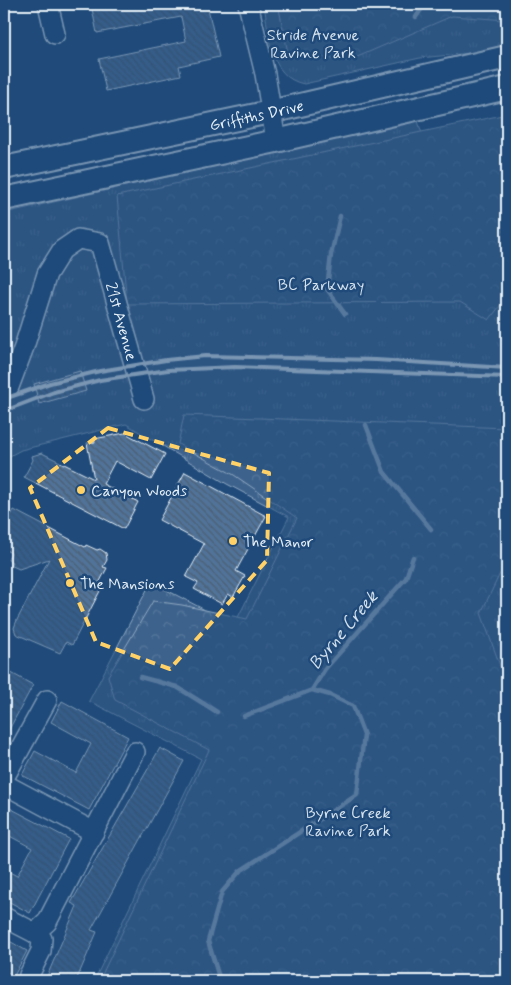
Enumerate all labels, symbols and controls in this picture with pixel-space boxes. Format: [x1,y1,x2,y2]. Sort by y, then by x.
park label: Stride Avenue Ravine Park [267,25,360,64]
street label: Griffiths Drive [208,96,306,136]
park label: BC Parkway [278,275,364,296]
street label: 21st Avenue [100,280,142,363]
place label: Canyon Woods [91,481,187,502]
marker: Canyon Woods [75,484,87,496]
place label: The Manor [243,532,314,553]
marker: The Manor [227,535,239,547]
place label: The Mansions [80,574,175,595]
marker: The Mansions [64,577,76,589]
water label: Byrne Creek [304,586,384,675]
park label: Byrne Creek Ravine Park [305,803,391,842]

